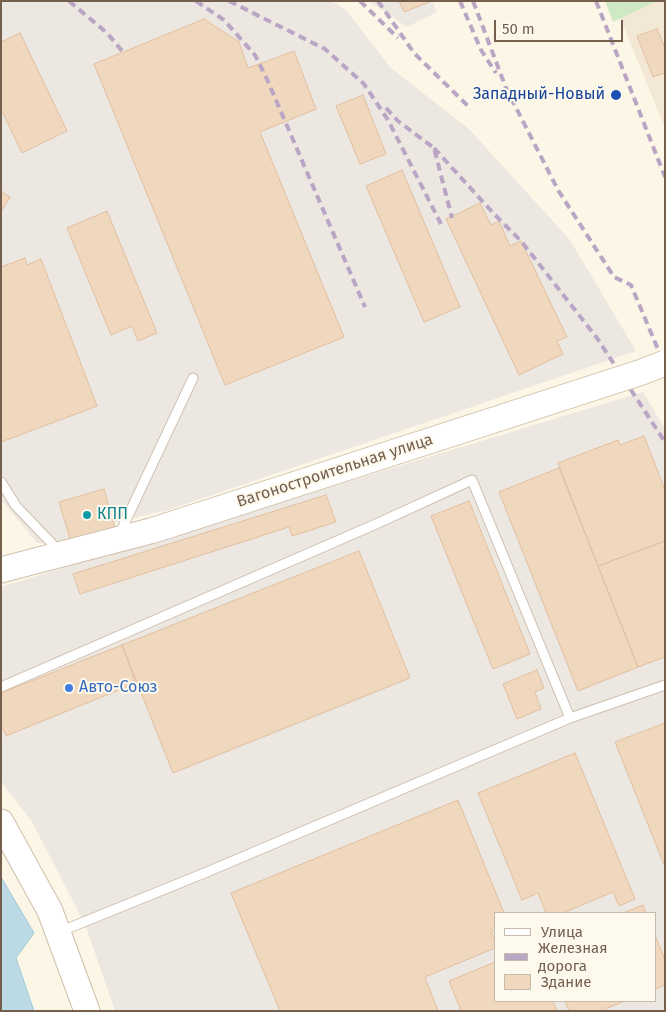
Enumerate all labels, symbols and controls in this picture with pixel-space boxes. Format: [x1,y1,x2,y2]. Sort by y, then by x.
scale bar [496,10,625,42]
text: 50 m [502,20,535,38]
place label: Западный-Новый [473,85,605,105]
marker: Западный-Новый [609,88,623,102]
street label: Вагоностроительная улица [235,430,435,512]
place label: КПП [97,505,128,525]
marker: КПП [81,509,93,521]
place label: Авто-Союз [79,678,158,698]
marker: Авто-Союз [63,682,75,694]
legend [493,912,656,1002]
text: Улица [541,923,583,941]
text: Железная дорога [538,939,607,975]
text: Здание [541,973,591,991]

